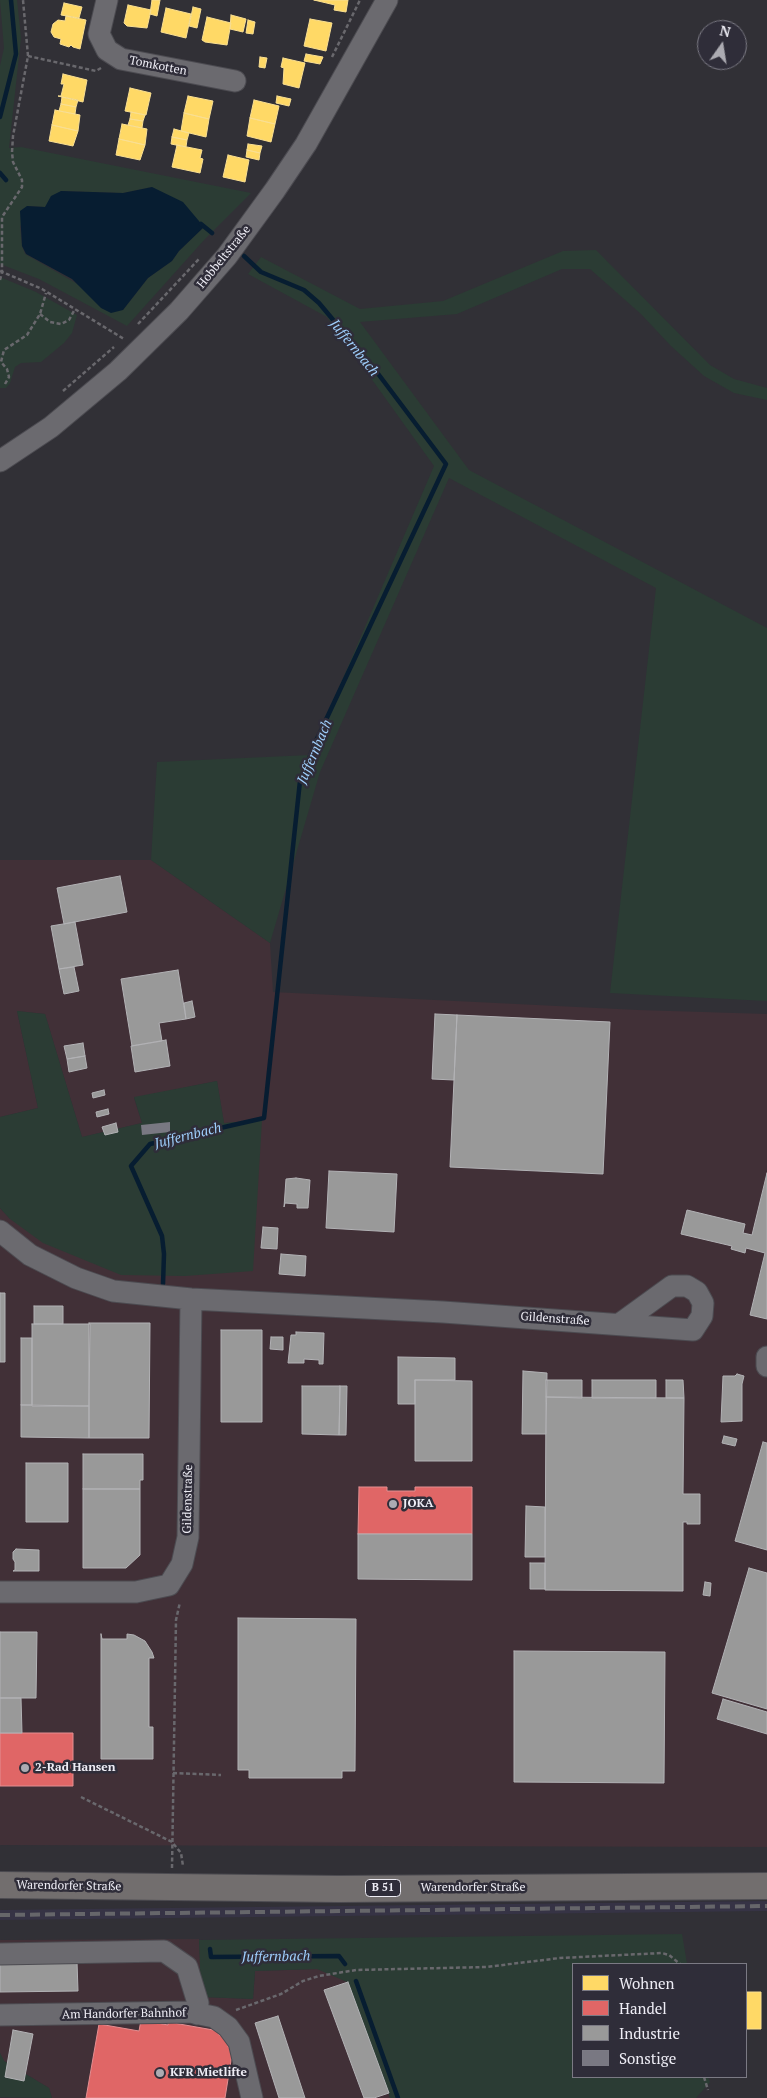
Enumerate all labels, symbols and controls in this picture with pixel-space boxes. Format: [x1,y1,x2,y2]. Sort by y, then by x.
north arrow [697,20,747,70]
text: N [718,20,733,41]
street label: Tomkotten [128,53,188,79]
street label: Hobbeltstraße [194,223,254,291]
water label: Juffernbach [326,316,382,380]
water label: Juffernbach [294,717,336,787]
water label: Juffernbach [153,1120,223,1152]
street label: Gildenstraße [520,1309,590,1329]
street label: Gildenstraße [180,1464,196,1534]
place label: JOKA [403,1497,434,1511]
marker: JOKA [387,1498,399,1510]
place label: 2-Rad Hansen [35,1761,115,1775]
marker: 2-Rad Hansen [19,1762,31,1774]
street label: Warendorfer Straße [16,1878,122,1894]
road number: B 51 [366,1880,400,1896]
street label: Warendorfer Straße [421,1881,525,1895]
water label: Juffernbach [242,1948,310,1966]
legend [572,1963,747,2078]
text: Wohnen [619,1973,675,1993]
text: Handel [619,1998,667,2018]
street label: Am Handorfer Bahnhof [62,2006,186,2022]
text: Industrie [619,2023,680,2043]
text: Sonstige [619,2048,676,2068]
place label: KFR Mietlifte [170,2066,247,2080]
marker: KFR Mietlifte [154,2067,166,2079]

